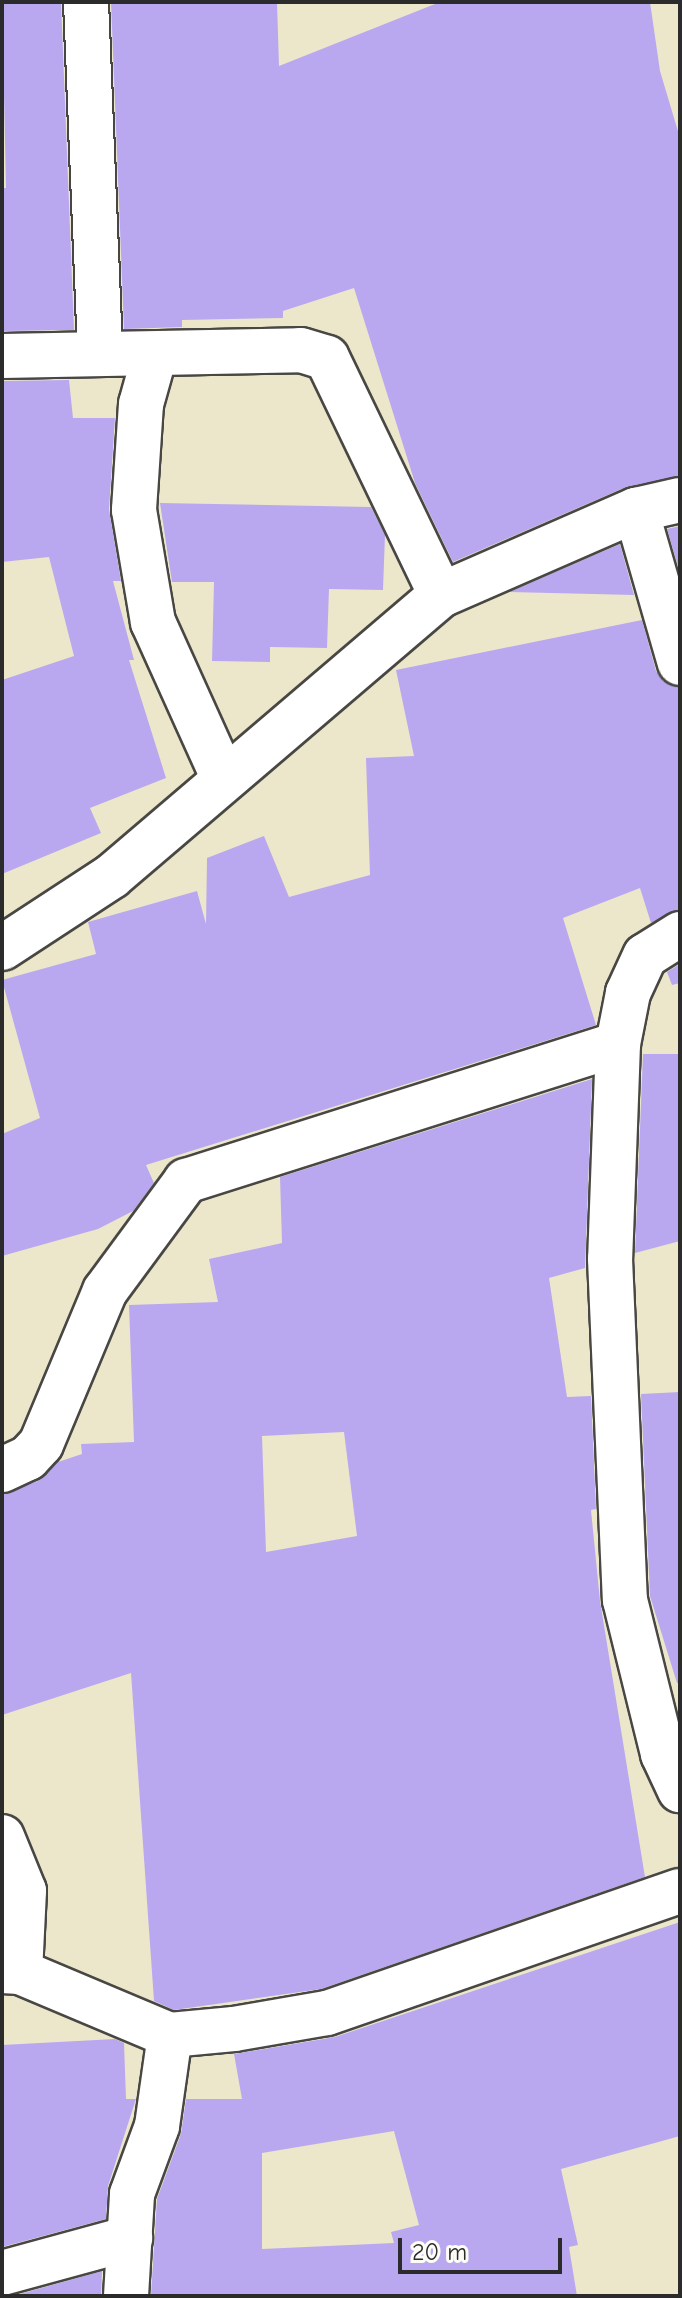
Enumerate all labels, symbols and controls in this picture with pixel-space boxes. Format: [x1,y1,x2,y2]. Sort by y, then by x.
scale bar [402,2222,566,2272]
text: 20 m [412,2238,467,2266]

